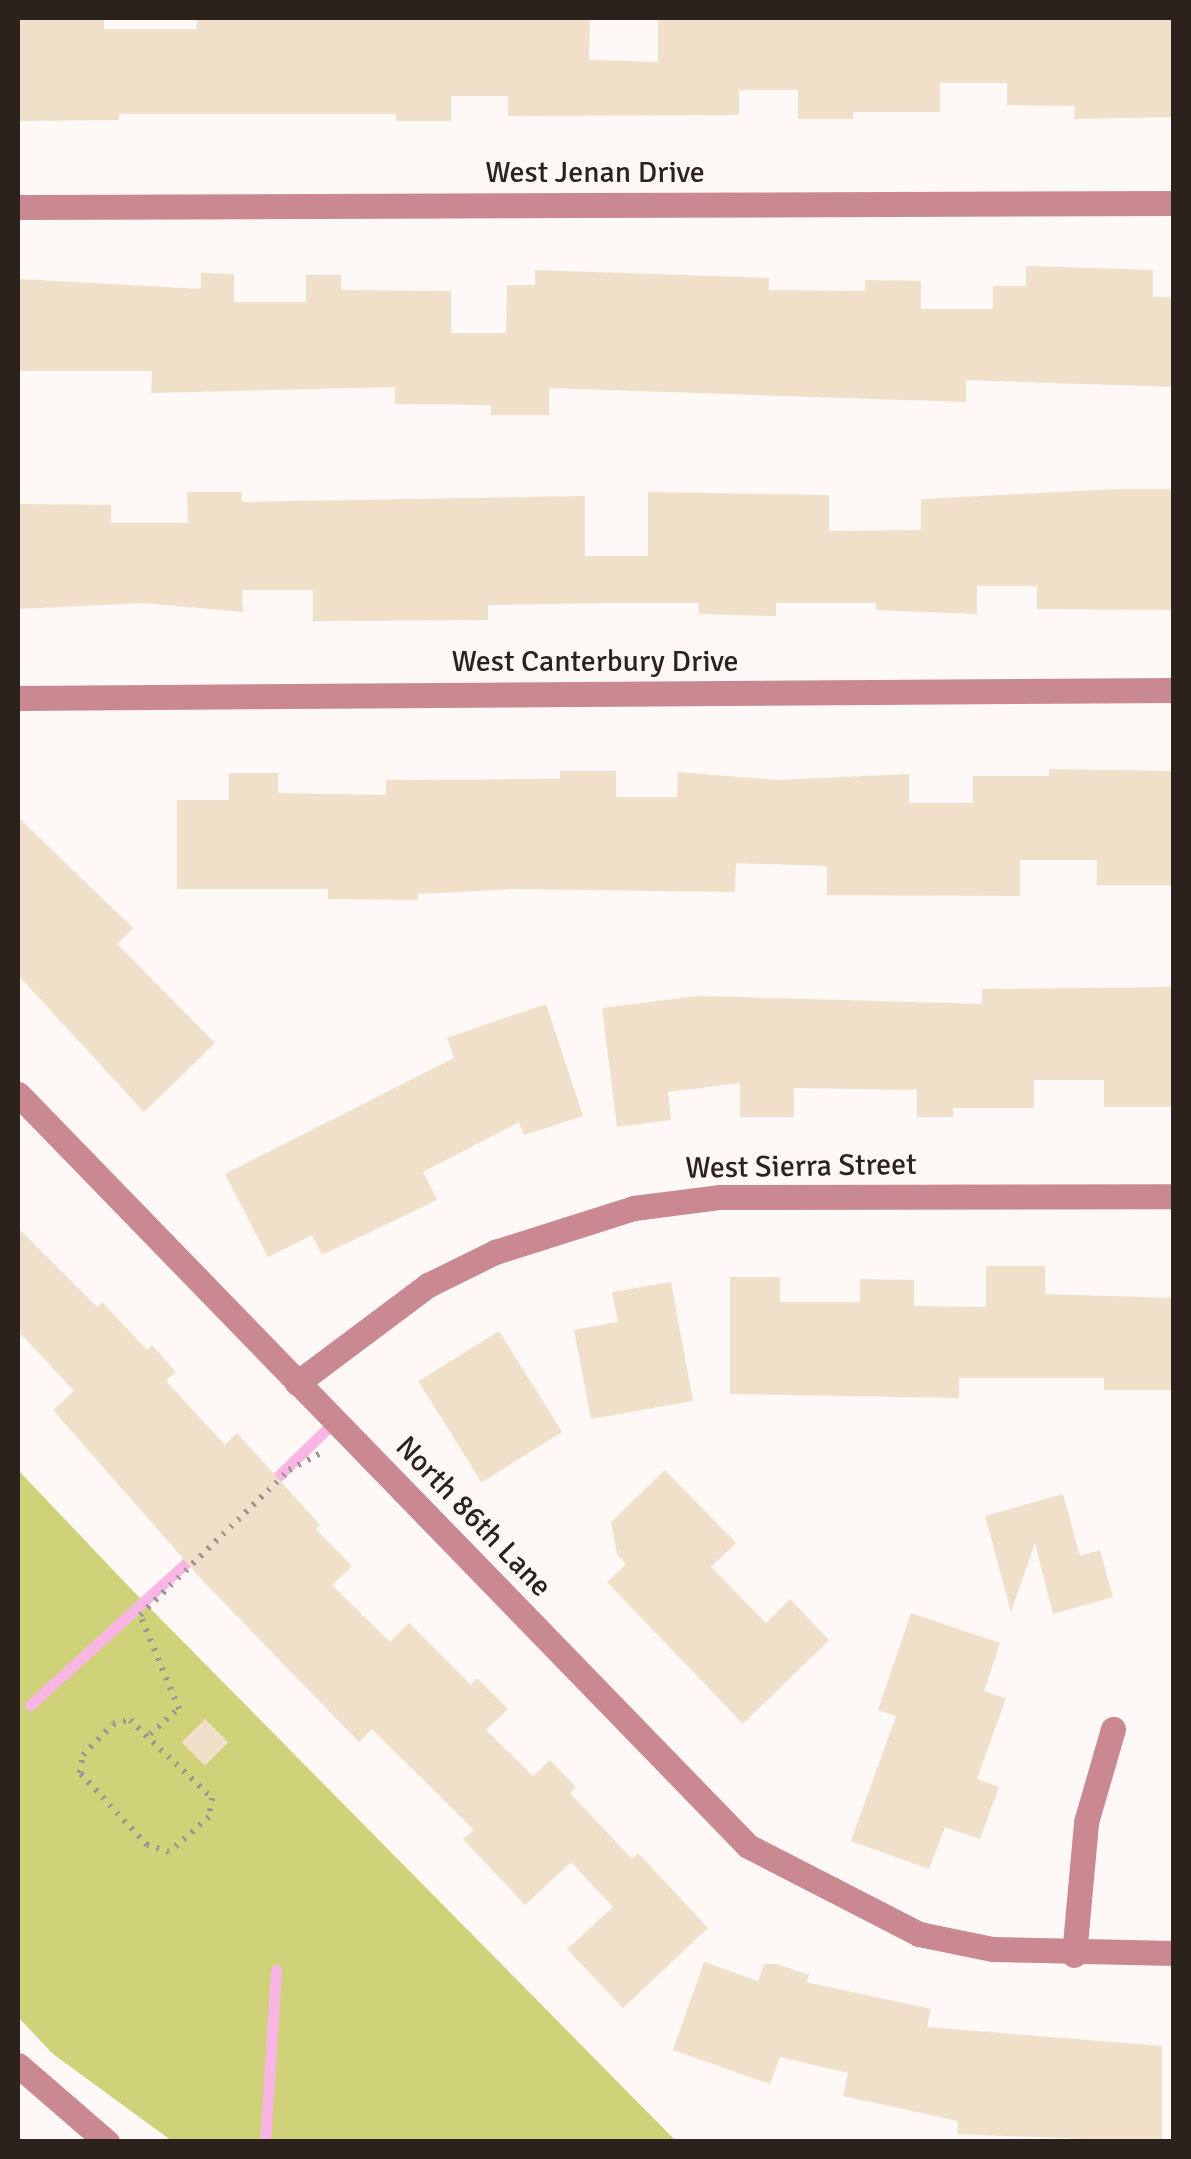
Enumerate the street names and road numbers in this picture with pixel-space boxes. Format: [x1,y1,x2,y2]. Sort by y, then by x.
street label: West Jenan Drive [485,155,705,191]
street label: West Canterbury Drive [451,644,739,680]
street label: West Sierra Street [685,1147,917,1187]
street label: North 86th Lane [388,1429,558,1605]

